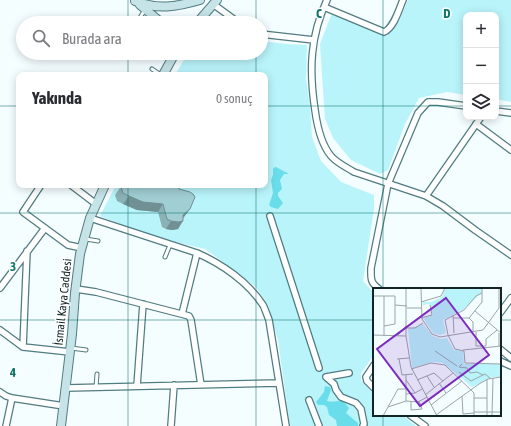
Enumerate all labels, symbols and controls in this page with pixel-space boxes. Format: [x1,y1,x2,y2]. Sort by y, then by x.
text: C [316,6,322,21]
text: D [443,6,451,21]
map controls [463,12,499,120]
button: + [463,12,499,48]
search box [16,16,268,60]
icon: search [30,27,52,49]
text: Burada ara [62,30,122,47]
button: − [463,48,499,84]
button: layers [463,84,499,120]
text: Yakında [32,88,82,108]
text: 0 sonuç [216,91,252,106]
street label: İsmail Kaya Caddesi [51,258,75,346]
text: 3 [10,259,16,274]
inset map [373,288,501,416]
text: 4 [9,365,16,380]

